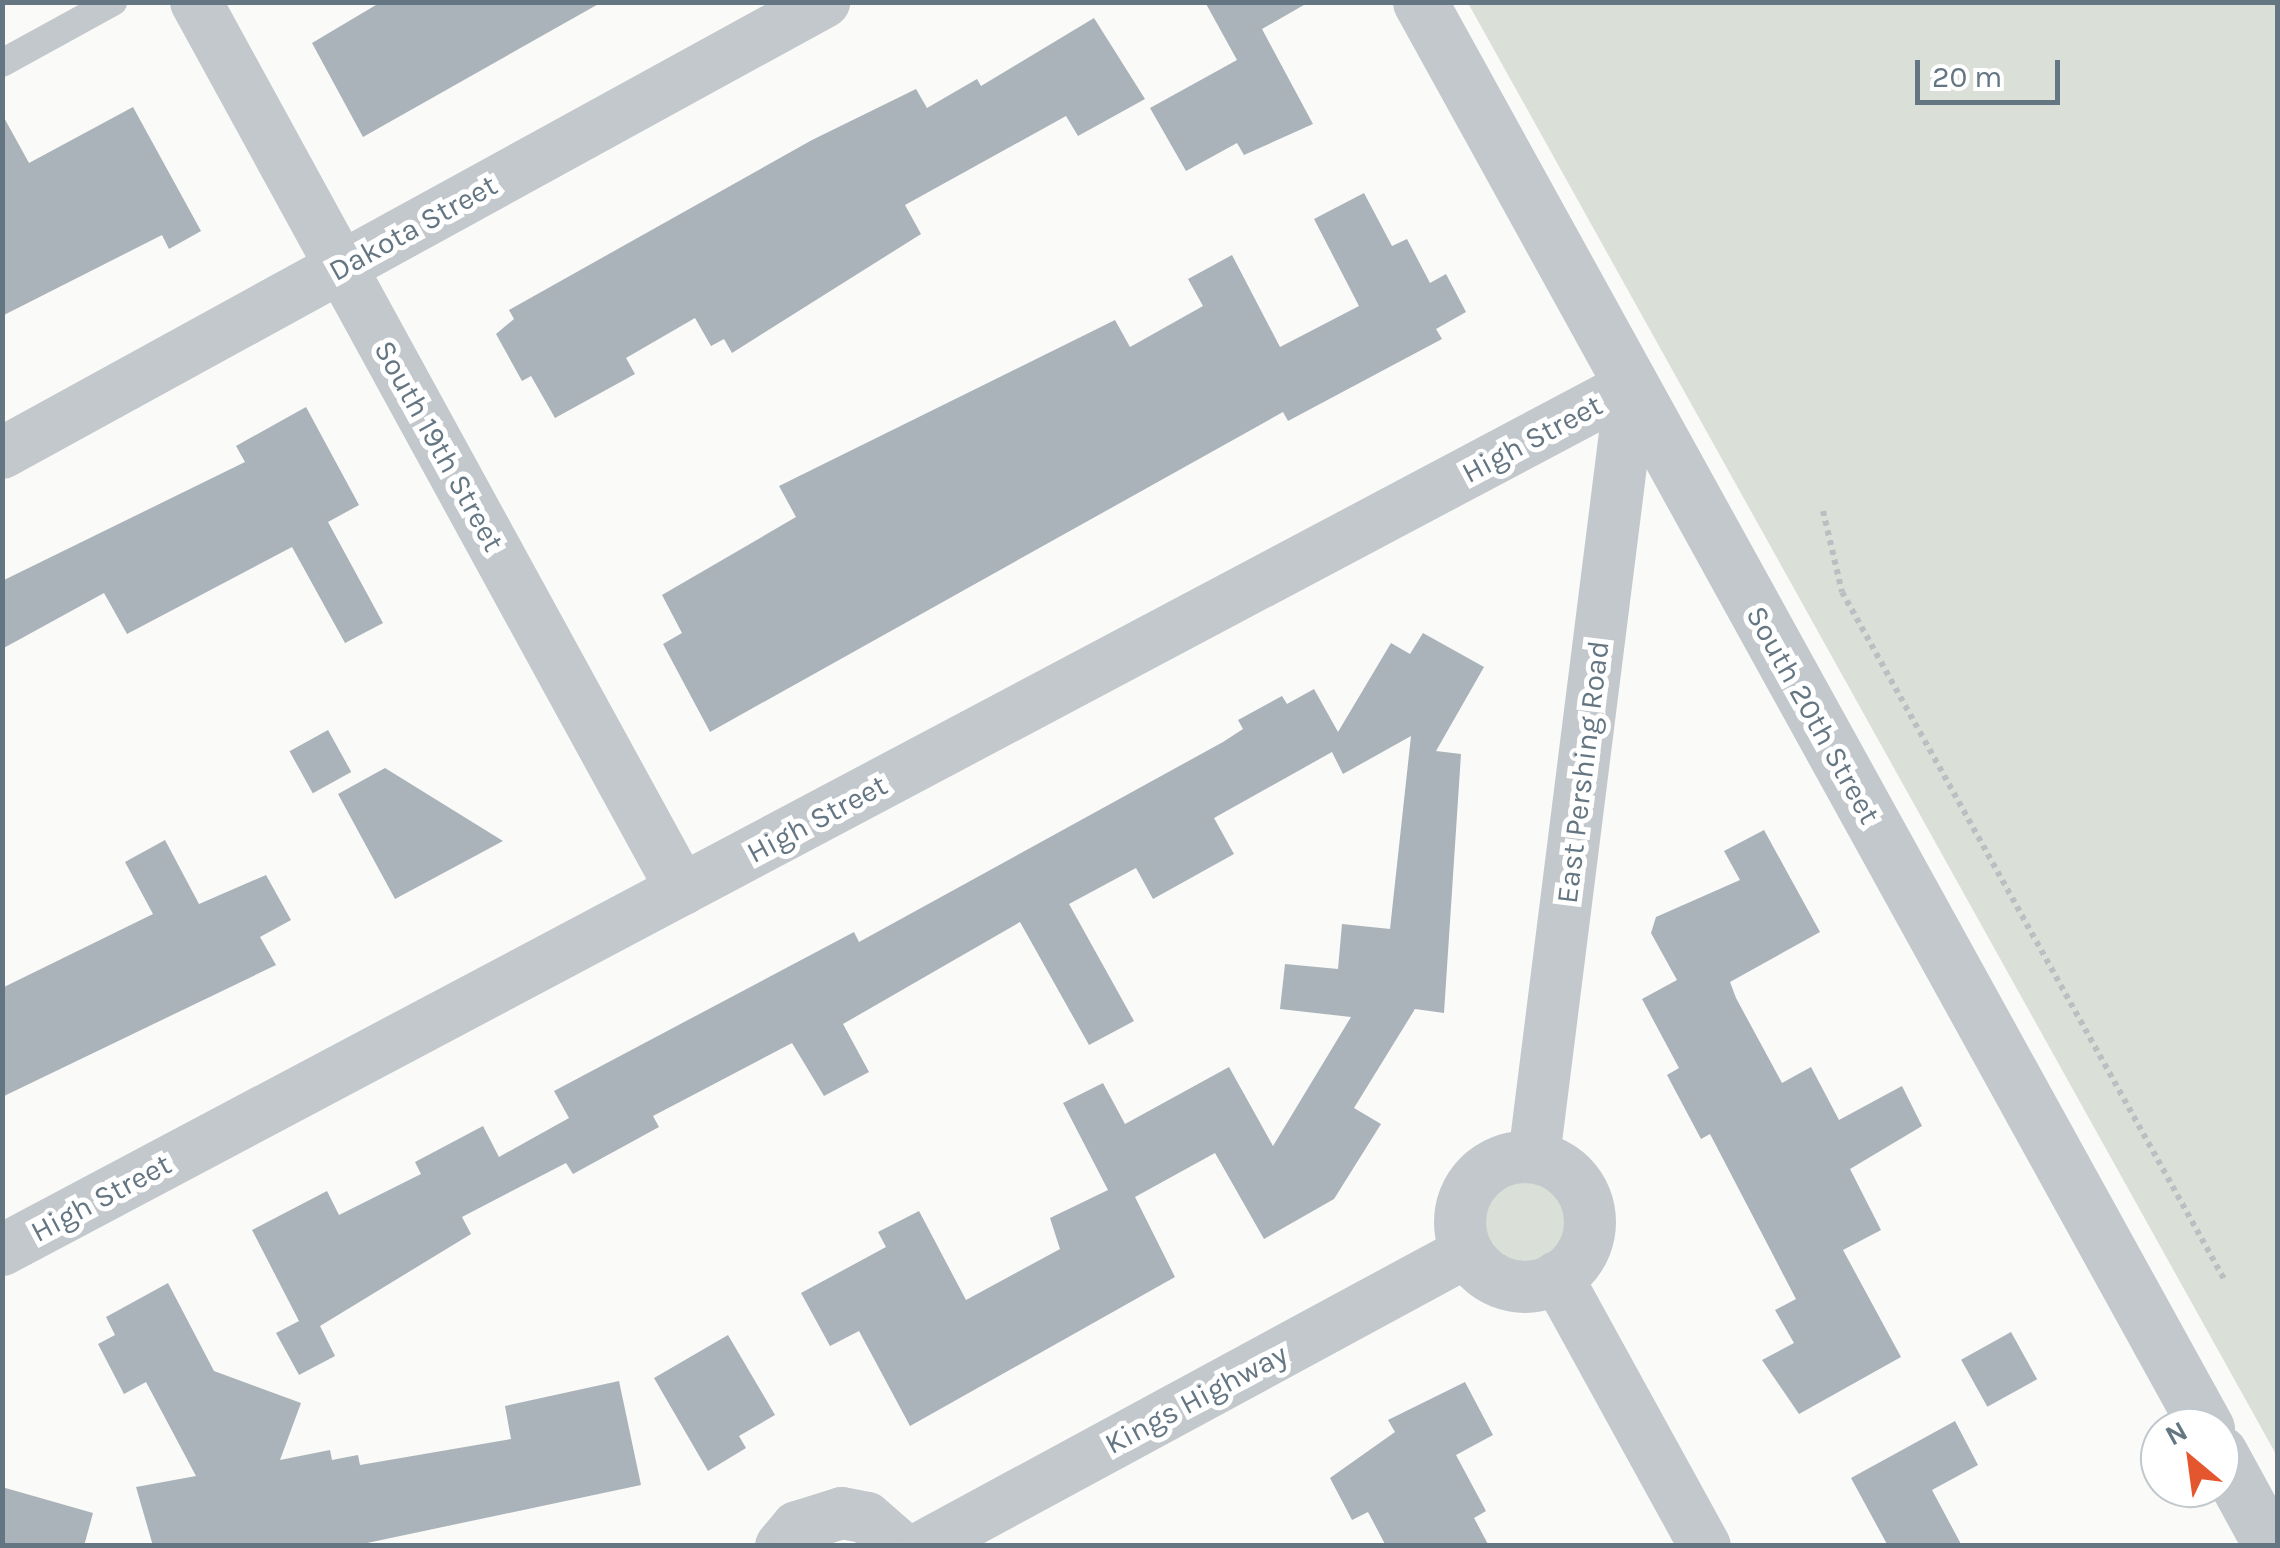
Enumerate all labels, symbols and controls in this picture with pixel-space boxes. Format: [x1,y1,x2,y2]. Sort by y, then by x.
scale bar [1920,40,2065,102]
text: 20 m [1932,59,2002,95]
street label: Dakota Street [323,167,503,289]
street label: South 19th Street [366,334,512,558]
street label: High Street [1456,387,1608,491]
street label: South 20th Street [1738,600,1888,830]
street label: East Pershing Road [1549,639,1617,905]
street label: High Street [741,767,893,871]
street label: High Street [25,1146,177,1250]
street label: Kings Highway [1099,1336,1293,1462]
north arrow [2140,1408,2240,1508]
text: N [2159,1414,2193,1452]

